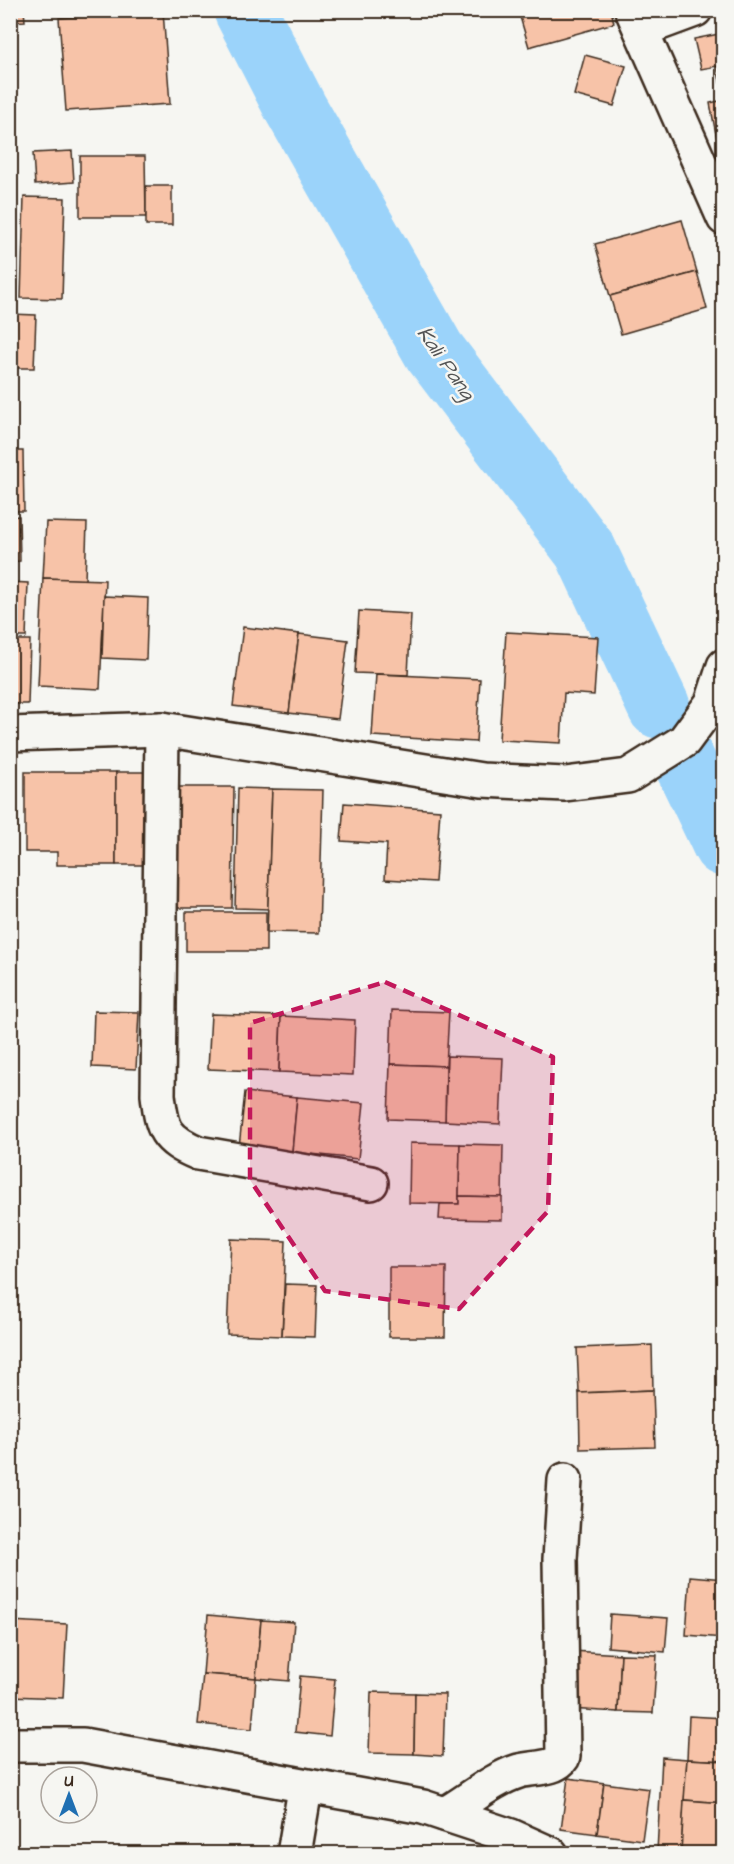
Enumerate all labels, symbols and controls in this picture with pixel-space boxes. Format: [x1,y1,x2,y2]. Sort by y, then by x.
water label: Kali Pang [409,320,483,407]
north arrow [39,1765,99,1825]
text: U [65,1770,74,1792]

